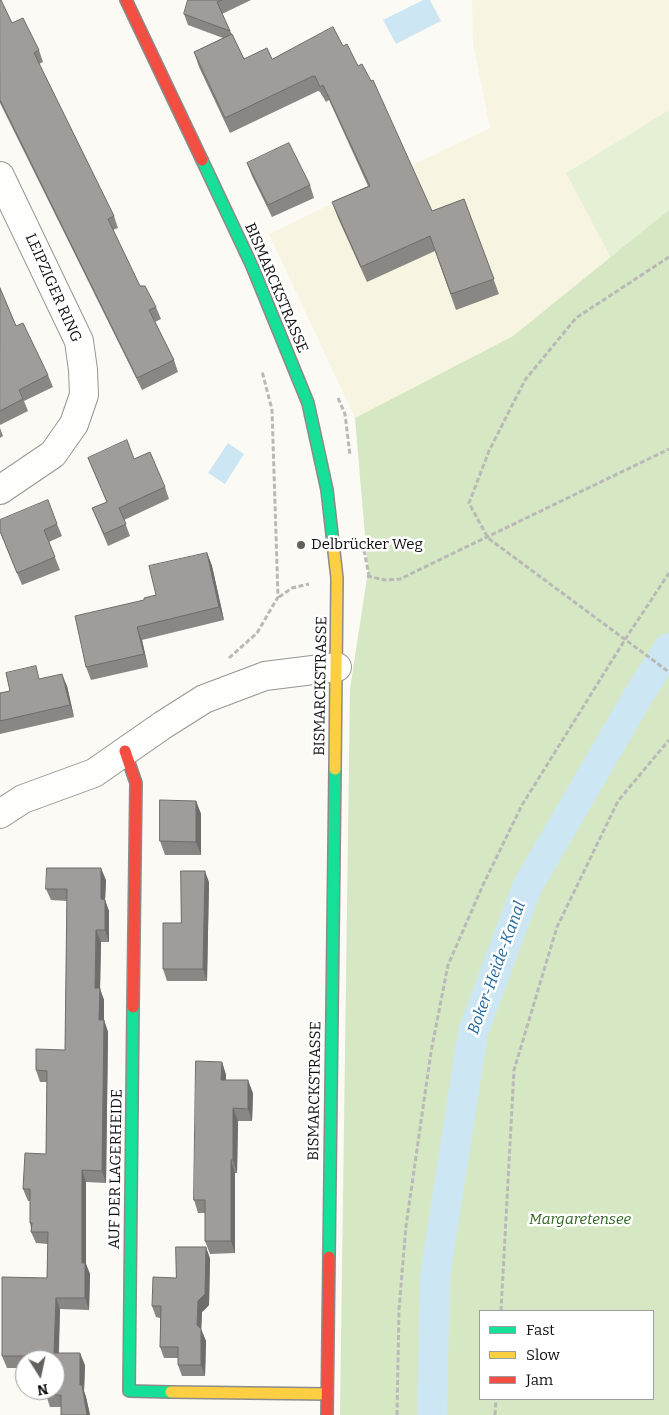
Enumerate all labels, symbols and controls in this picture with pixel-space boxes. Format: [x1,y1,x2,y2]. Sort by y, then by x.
street label: BISMARCKSTRASSE [240,220,312,356]
street label: LEIPZIGER RING [21,231,85,345]
place label: Delbrücker Weg [311,536,423,554]
marker: Delbrücker Weg [295,539,307,551]
street label: BISMARCKSTRASSE [311,616,331,756]
water label: Boker-Heide-Kanal [464,899,530,1037]
street label: BISMARCKSTRASSE [305,1021,325,1161]
street label: AUF DER LAGERHEIDE [106,1089,126,1249]
park label: Margaretensee [529,1211,631,1229]
legend [479,1310,654,1400]
text: Fast [526,1321,555,1339]
text: Slow [526,1346,560,1364]
north arrow [15,1350,65,1400]
text: Jam [526,1371,553,1389]
text: N [36,1380,49,1399]

